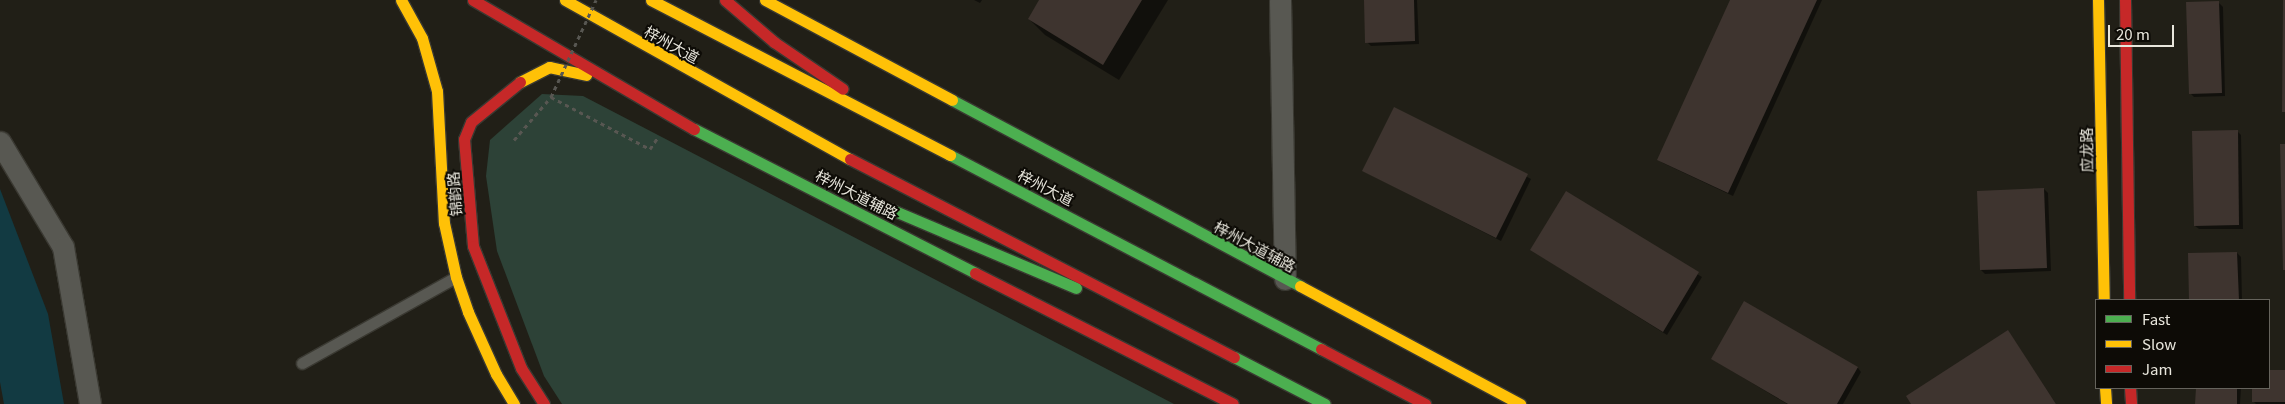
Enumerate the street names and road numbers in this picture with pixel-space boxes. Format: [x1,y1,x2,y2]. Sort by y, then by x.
street label: 梓州大道 [641,22,703,66]
street label: 应龙路 [2077,127,2095,173]
street label: 梓州大道 [1015,165,1077,209]
street label: 梓州大道辅路 [813,166,901,222]
street label: 锦韵路 [443,171,465,217]
street label: 梓州大道辅路 [1211,217,1299,275]

